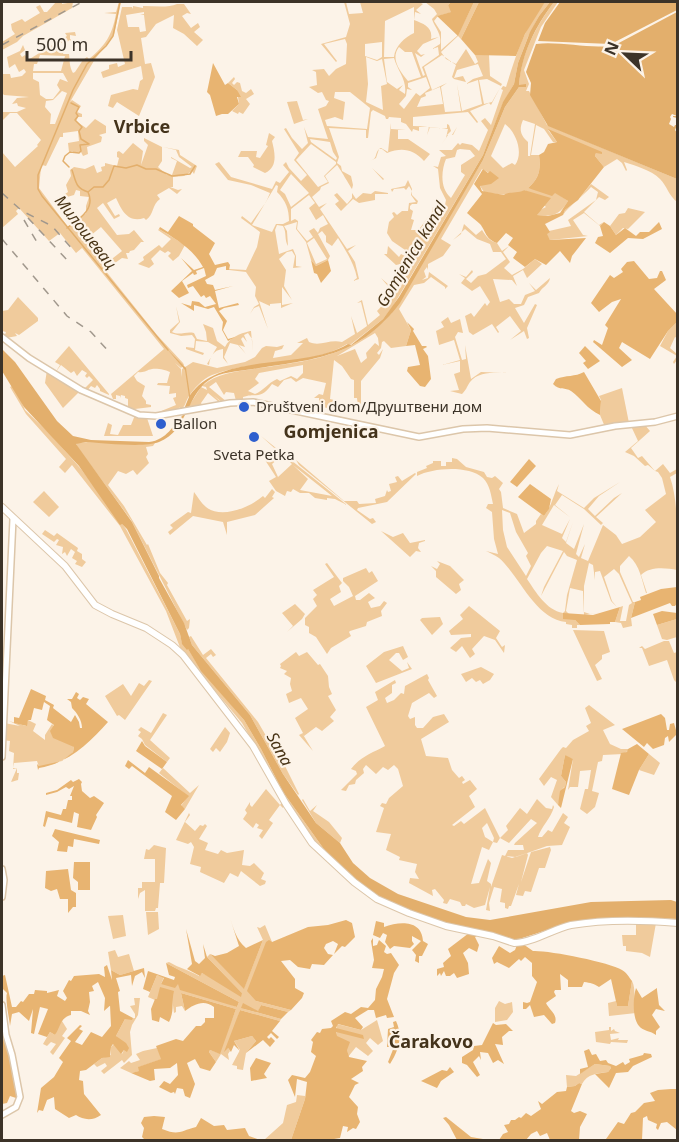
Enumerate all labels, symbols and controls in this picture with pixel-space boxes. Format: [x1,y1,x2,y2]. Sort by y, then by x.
scale bar [27,24,130,62]
north arrow [595,24,655,84]
text: 500 m [36,32,88,56]
text: N [599,38,624,58]
district label: Vrbice [114,114,170,138]
water label: Милошевац [50,190,122,274]
water label: Gomjenica kanal [371,196,452,311]
place label: Društveni dom/Друштвени дом [256,396,482,416]
marker: Društveni dom/Друштвени дом [237,400,251,414]
place label: Ballon [173,413,217,433]
marker: Ballon [154,417,168,431]
district label: Gomjenica [283,419,379,443]
marker: Sveta Petka [247,430,261,444]
place label: Sveta Petka [213,444,295,464]
water label: Sana [262,728,298,770]
district label: Čarakovo [389,1029,473,1053]

